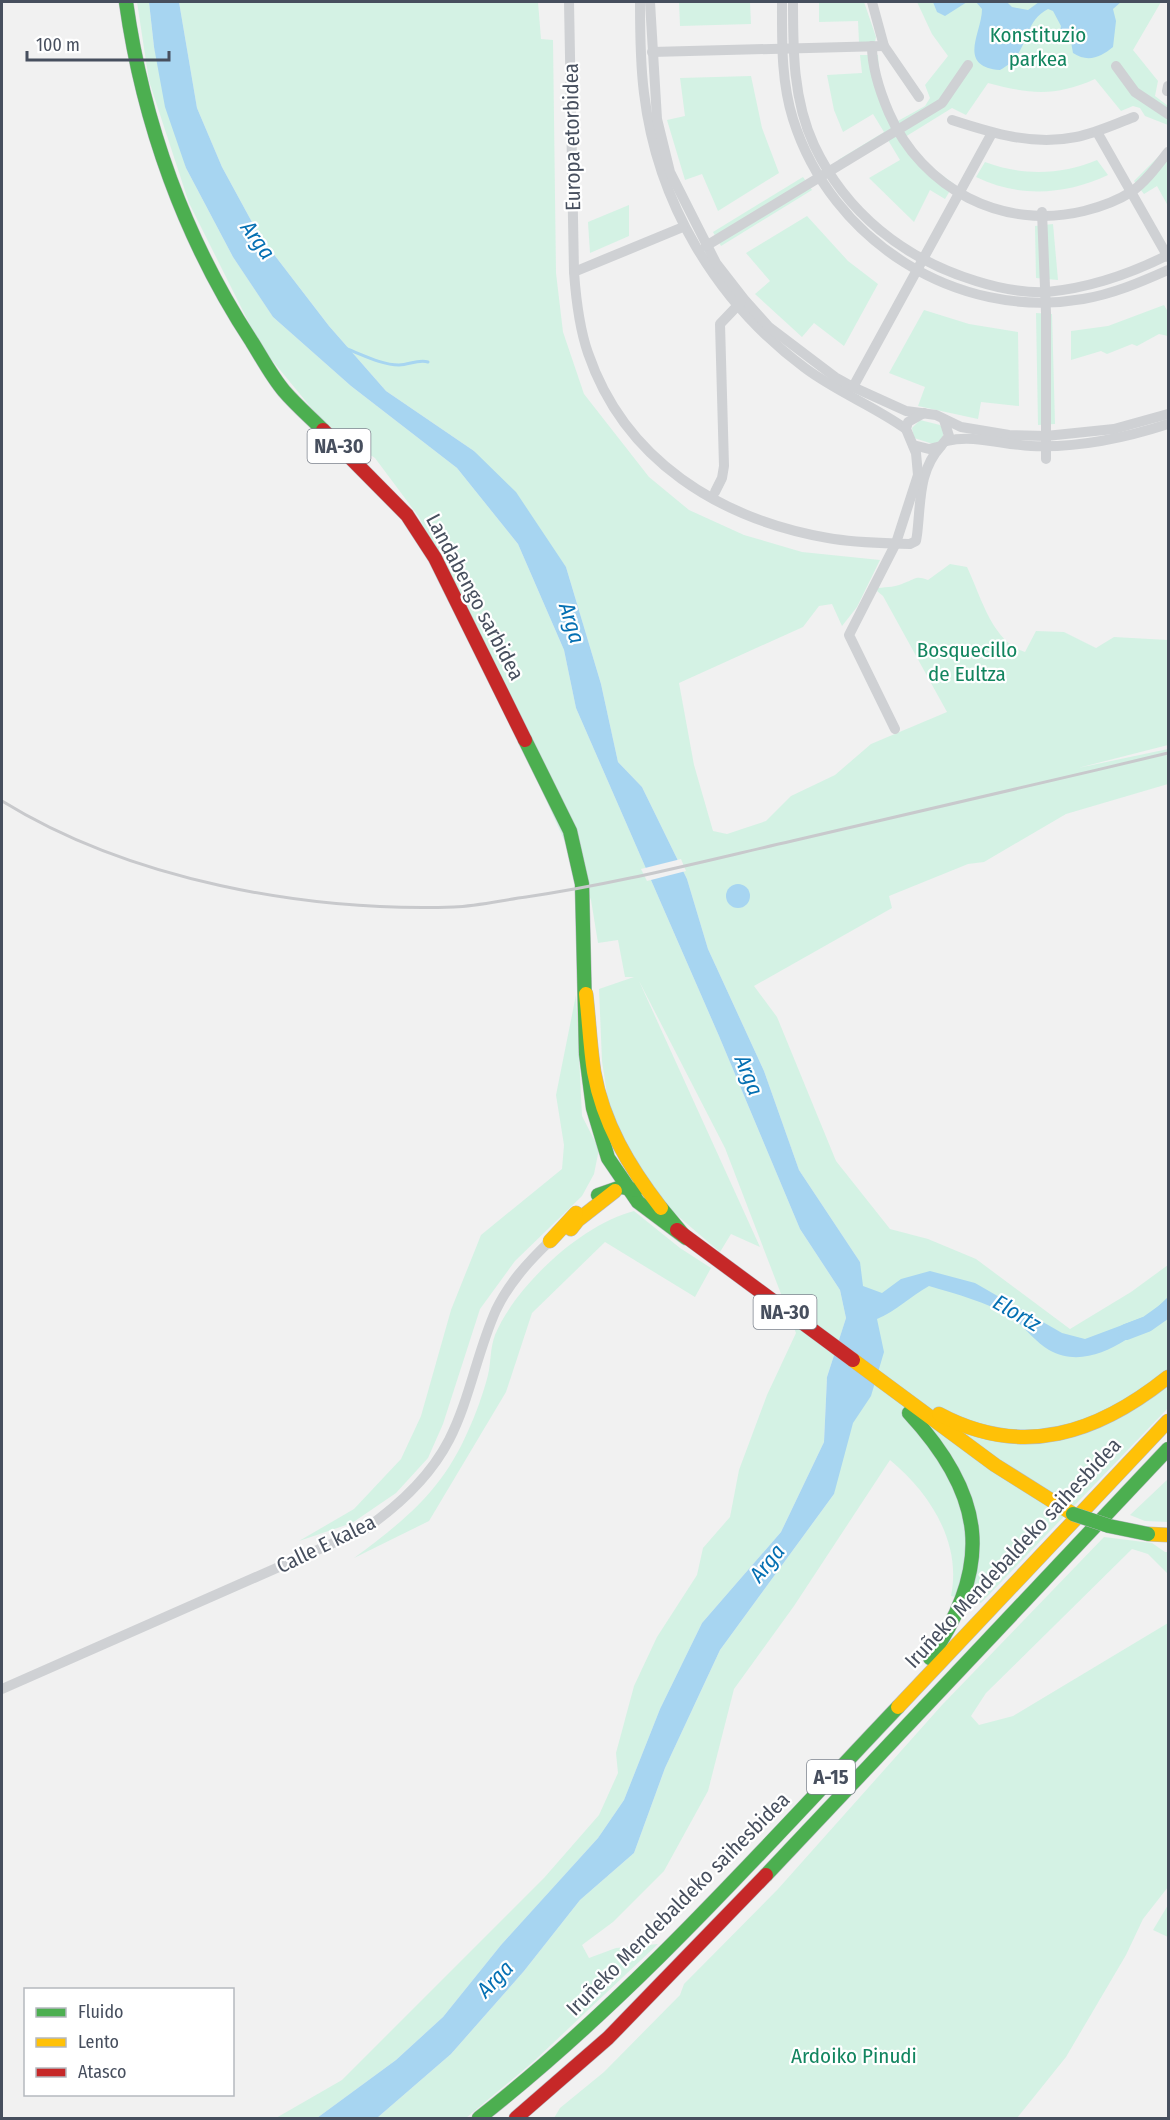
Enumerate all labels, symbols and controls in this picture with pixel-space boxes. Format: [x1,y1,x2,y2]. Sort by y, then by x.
park label: Konstituzio parkea [990,22,1086,72]
scale bar [27,24,170,62]
text: 100 m [36,34,80,56]
street label: Europa etorbidea [558,63,586,211]
water label: Arga [234,215,281,265]
road number: NA-30 [308,429,370,463]
street label: Landabengo sarbidea [420,509,530,685]
water label: Arga [553,598,591,647]
park label: Bosquecillo de Eultza [917,637,1017,687]
water label: Arga [728,1050,769,1099]
water label: Elortz [988,1289,1046,1338]
road number: NA-30 [754,1295,816,1329]
street label: Iruñeko Mendebaldeko saihesbidea [899,1432,1127,1674]
street label: Calle E kalea [272,1509,380,1579]
water label: Arga [743,1538,791,1588]
road number: A-15 [807,1760,855,1794]
street label: Iruñeko Mendebaldeko saihesbidea [561,1787,795,2021]
water label: Arga [470,1955,519,2004]
legend [24,1988,234,2096]
text: Fluido [78,2001,124,2023]
text: Lento [78,2031,119,2053]
park label: Ardoiko Pinudi [791,2043,917,2069]
text: Atasco [78,2061,126,2083]

